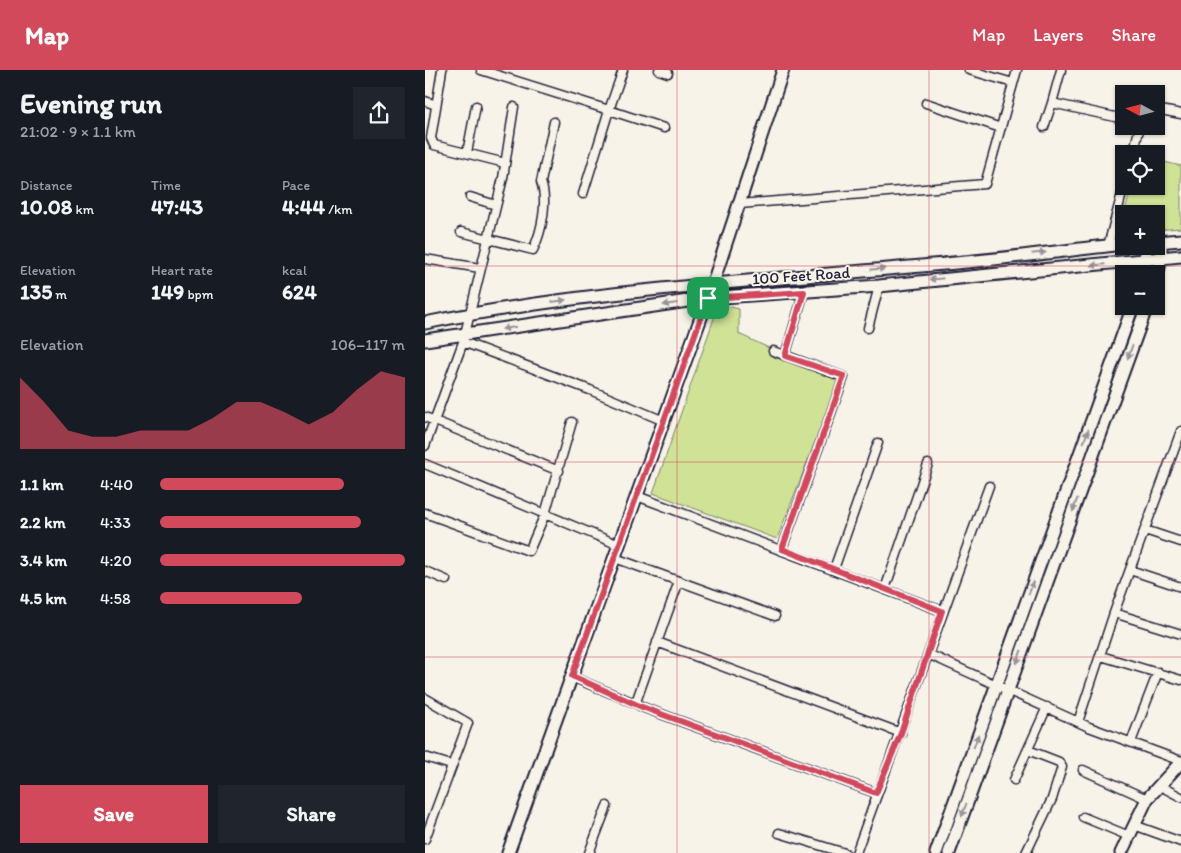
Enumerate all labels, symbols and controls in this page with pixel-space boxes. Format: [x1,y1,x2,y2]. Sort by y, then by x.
text: Map [25,21,69,50]
text: Map [972,24,1005,46]
text: Layers [1033,24,1083,46]
text: Share [1111,24,1156,46]
north arrow [1115,85,1165,135]
map controls [1115,85,1165,315]
text: Evening run [20,86,162,120]
button: share [353,87,405,139]
text: 21:02 · 9 × 1.1 km [20,122,136,141]
button: locate [1115,145,1165,195]
text: Distance [20,177,72,194]
text: Time [151,177,181,194]
text: Pace [282,177,310,194]
text: 10.08 [20,194,72,219]
text: 47:43 [151,194,203,219]
text: 4:44 [282,194,325,219]
text: km [72,201,94,218]
text: /km [325,201,353,218]
button: + [1115,205,1165,255]
one-way arrow [1032,249,1048,257]
one-way arrow [1089,261,1105,269]
text: Elevation [20,262,76,279]
text: Heart rate [151,262,213,279]
text: kcal [282,262,307,279]
street label: 100 Feet Road [751,263,851,288]
one-way arrow [870,265,886,273]
button: − [1115,265,1165,315]
one-way arrow [928,275,944,283]
pin [687,277,729,319]
text: 135 [20,279,52,304]
text: 149 [151,279,184,304]
text: 624 [282,279,317,304]
icon: arrive [694,284,722,312]
text: m [52,286,67,303]
text: bpm [184,286,213,303]
one-way arrow [552,297,568,305]
one-way arrow [661,300,677,308]
one-way arrow [501,324,517,332]
text: Elevation [20,335,84,354]
text: 106–117 m [330,335,405,354]
one-way arrow [1126,345,1134,360]
one-way arrow [1083,428,1091,443]
text: 1.1 km [20,475,64,494]
text: 4:40 [100,475,133,494]
one-way arrow [1071,497,1078,512]
text: 2.2 km [20,513,66,532]
text: 4:33 [100,513,131,532]
text: 3.4 km [20,551,67,570]
text: 4:20 [100,551,132,570]
one-way arrow [1028,581,1035,596]
text: 4.5 km [20,589,67,608]
text: 4:58 [100,589,131,608]
one-way arrow [1015,650,1022,665]
one-way arrow [973,734,980,749]
button: Save [20,785,208,843]
button: Share [218,785,405,843]
one-way arrow [960,803,967,818]

